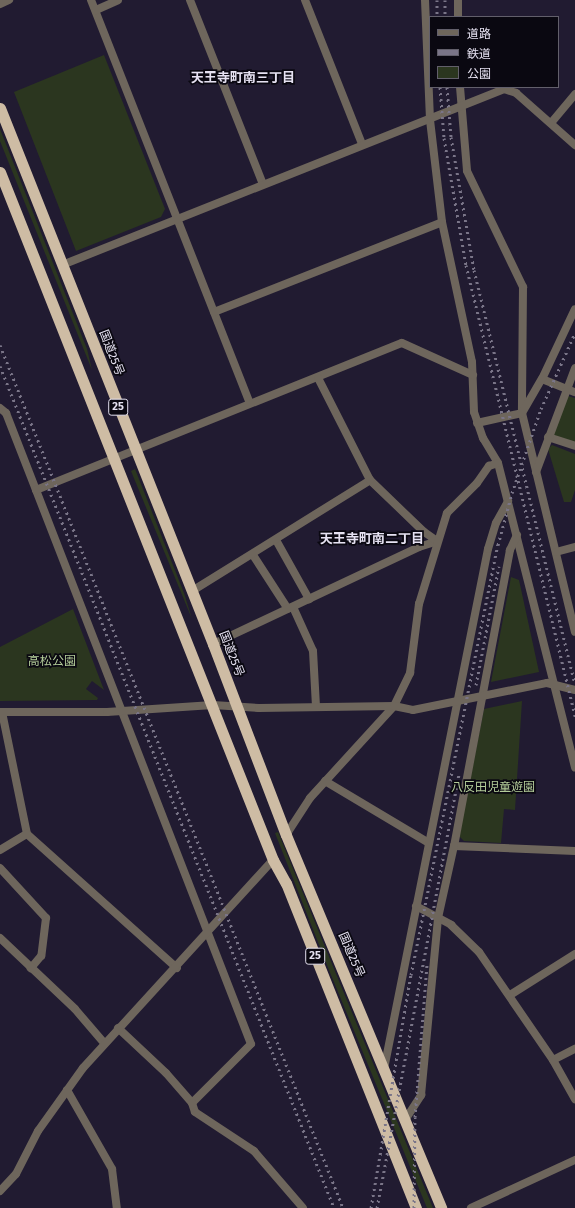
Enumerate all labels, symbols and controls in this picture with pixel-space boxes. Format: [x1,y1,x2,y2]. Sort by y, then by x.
legend [429,16,559,88]
text: 道路 [467,27,491,41]
text: 鉄道 [467,47,491,61]
text: 公園 [467,67,491,81]
district label: 天王寺町南三丁目 [191,70,295,86]
street label: 国道25号 [96,328,126,378]
road number: 25 [108,398,128,416]
district label: 天王寺町南二丁目 [320,531,424,547]
street label: 国道25号 [216,629,246,679]
park label: 高松公園 [28,655,76,669]
park label: 八反田児童遊園 [451,781,535,795]
street label: 国道25号 [335,930,367,980]
road number: 25 [305,947,325,965]

